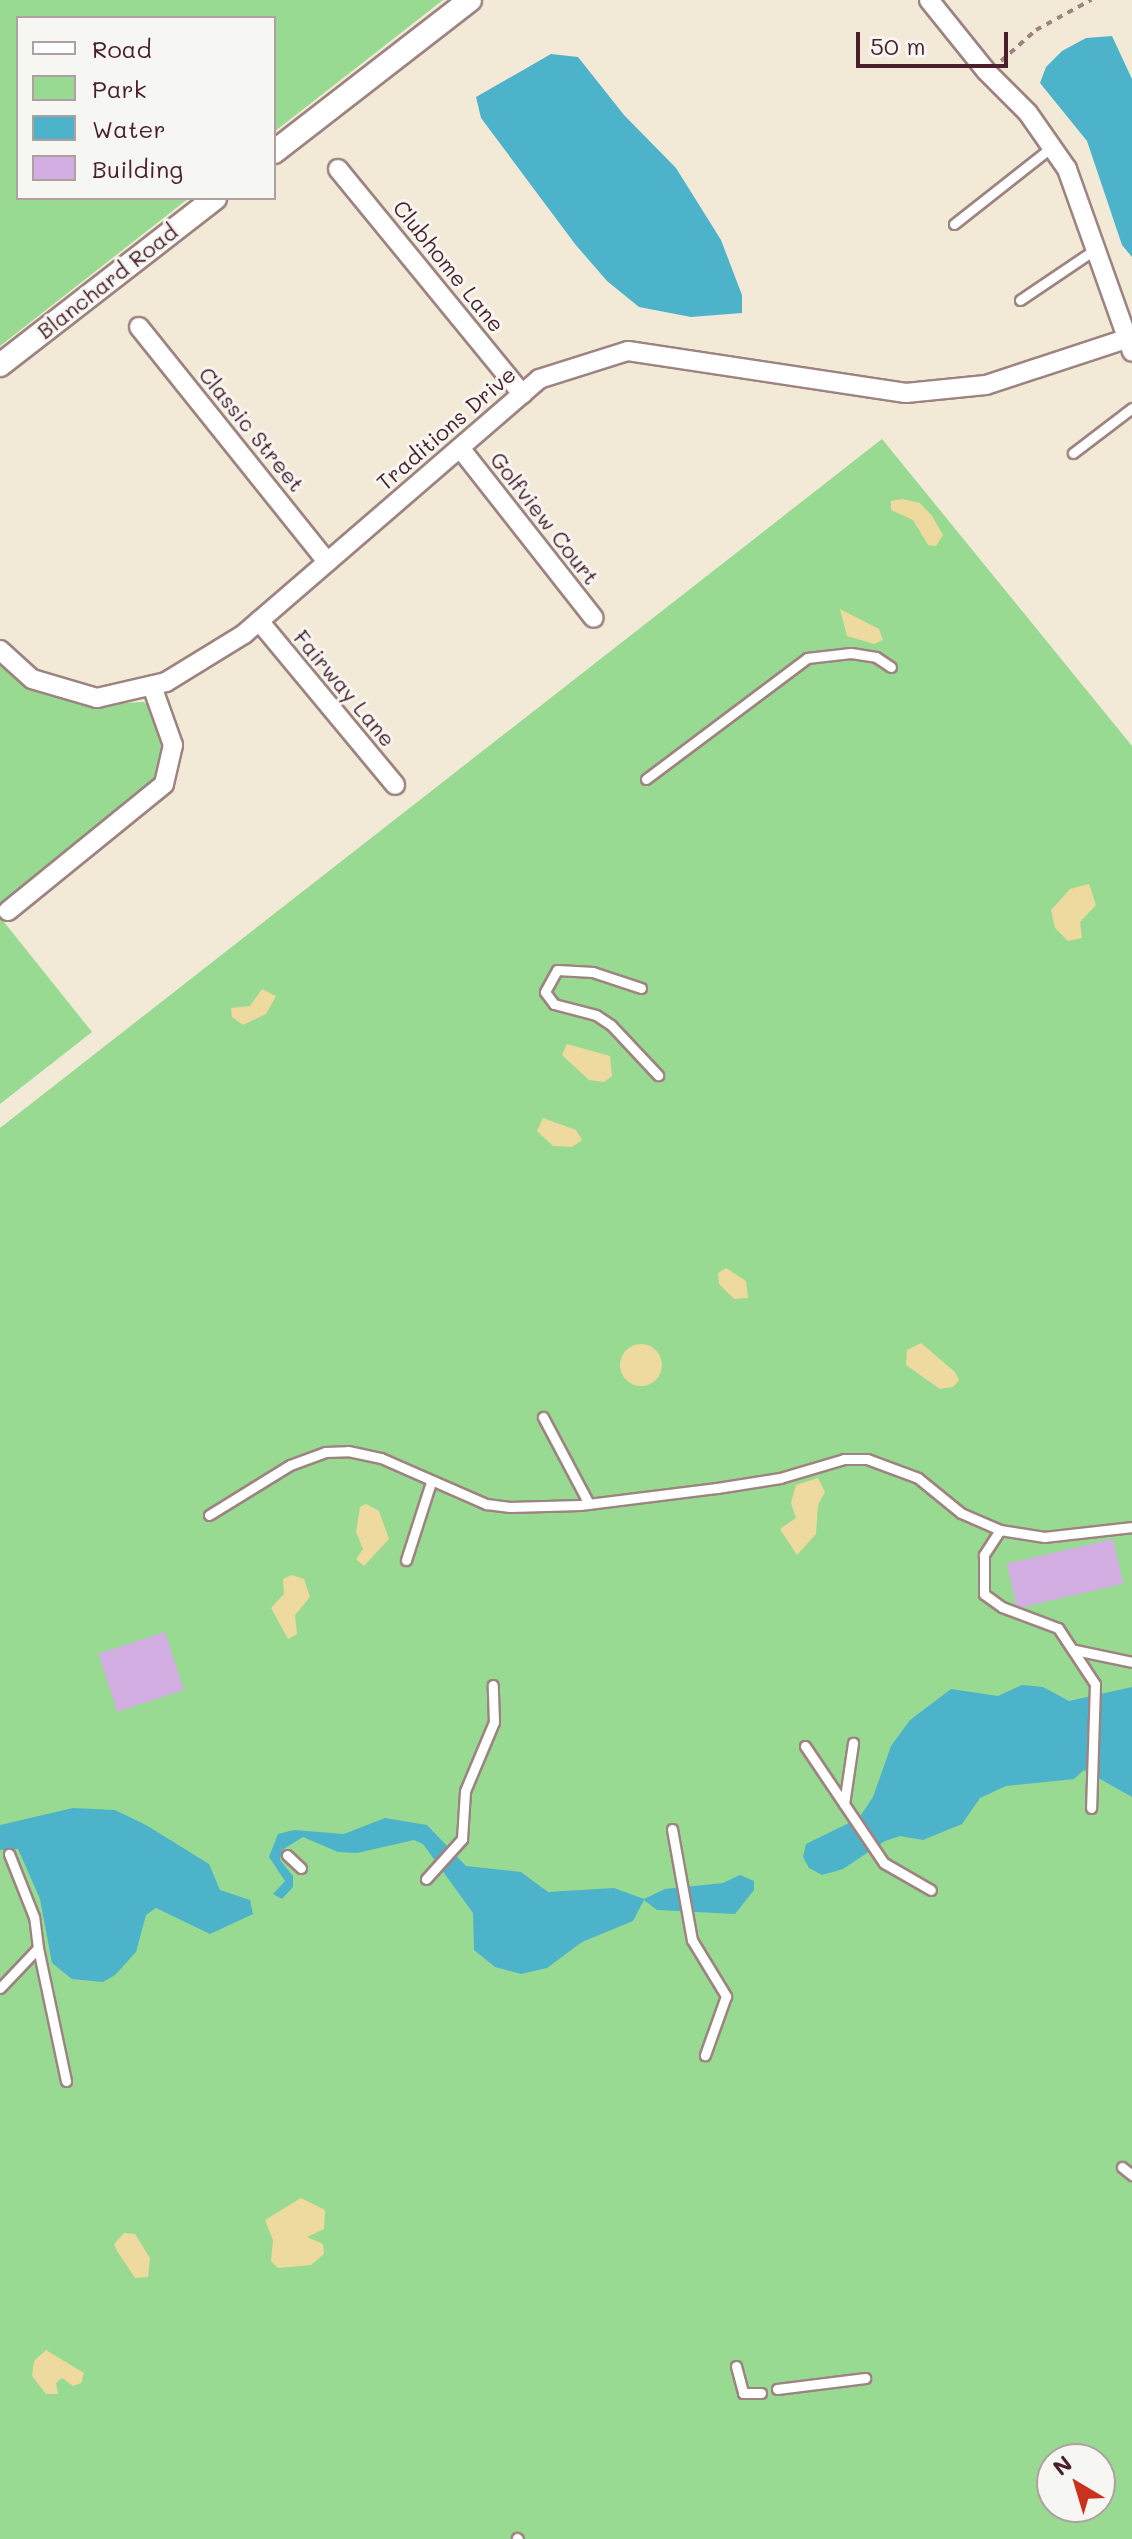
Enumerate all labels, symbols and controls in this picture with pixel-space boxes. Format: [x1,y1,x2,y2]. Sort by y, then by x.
legend [16,16,276,200]
scale bar [860,16,1012,66]
text: 50 m [870,30,926,61]
text: Road [92,33,152,64]
text: Park [92,73,146,104]
text: Water [92,113,166,144]
text: Building [92,153,183,184]
street label: Clubhome Lane [388,195,510,337]
street label: Blanchard Road [32,218,182,344]
street label: Classic Street [194,361,310,497]
street label: Traditions Drive [371,361,521,495]
street label: Golfview Court [485,446,605,590]
street label: Fairway Lane [289,624,401,752]
north arrow [1036,2443,1116,2523]
text: N [1047,2449,1078,2482]

